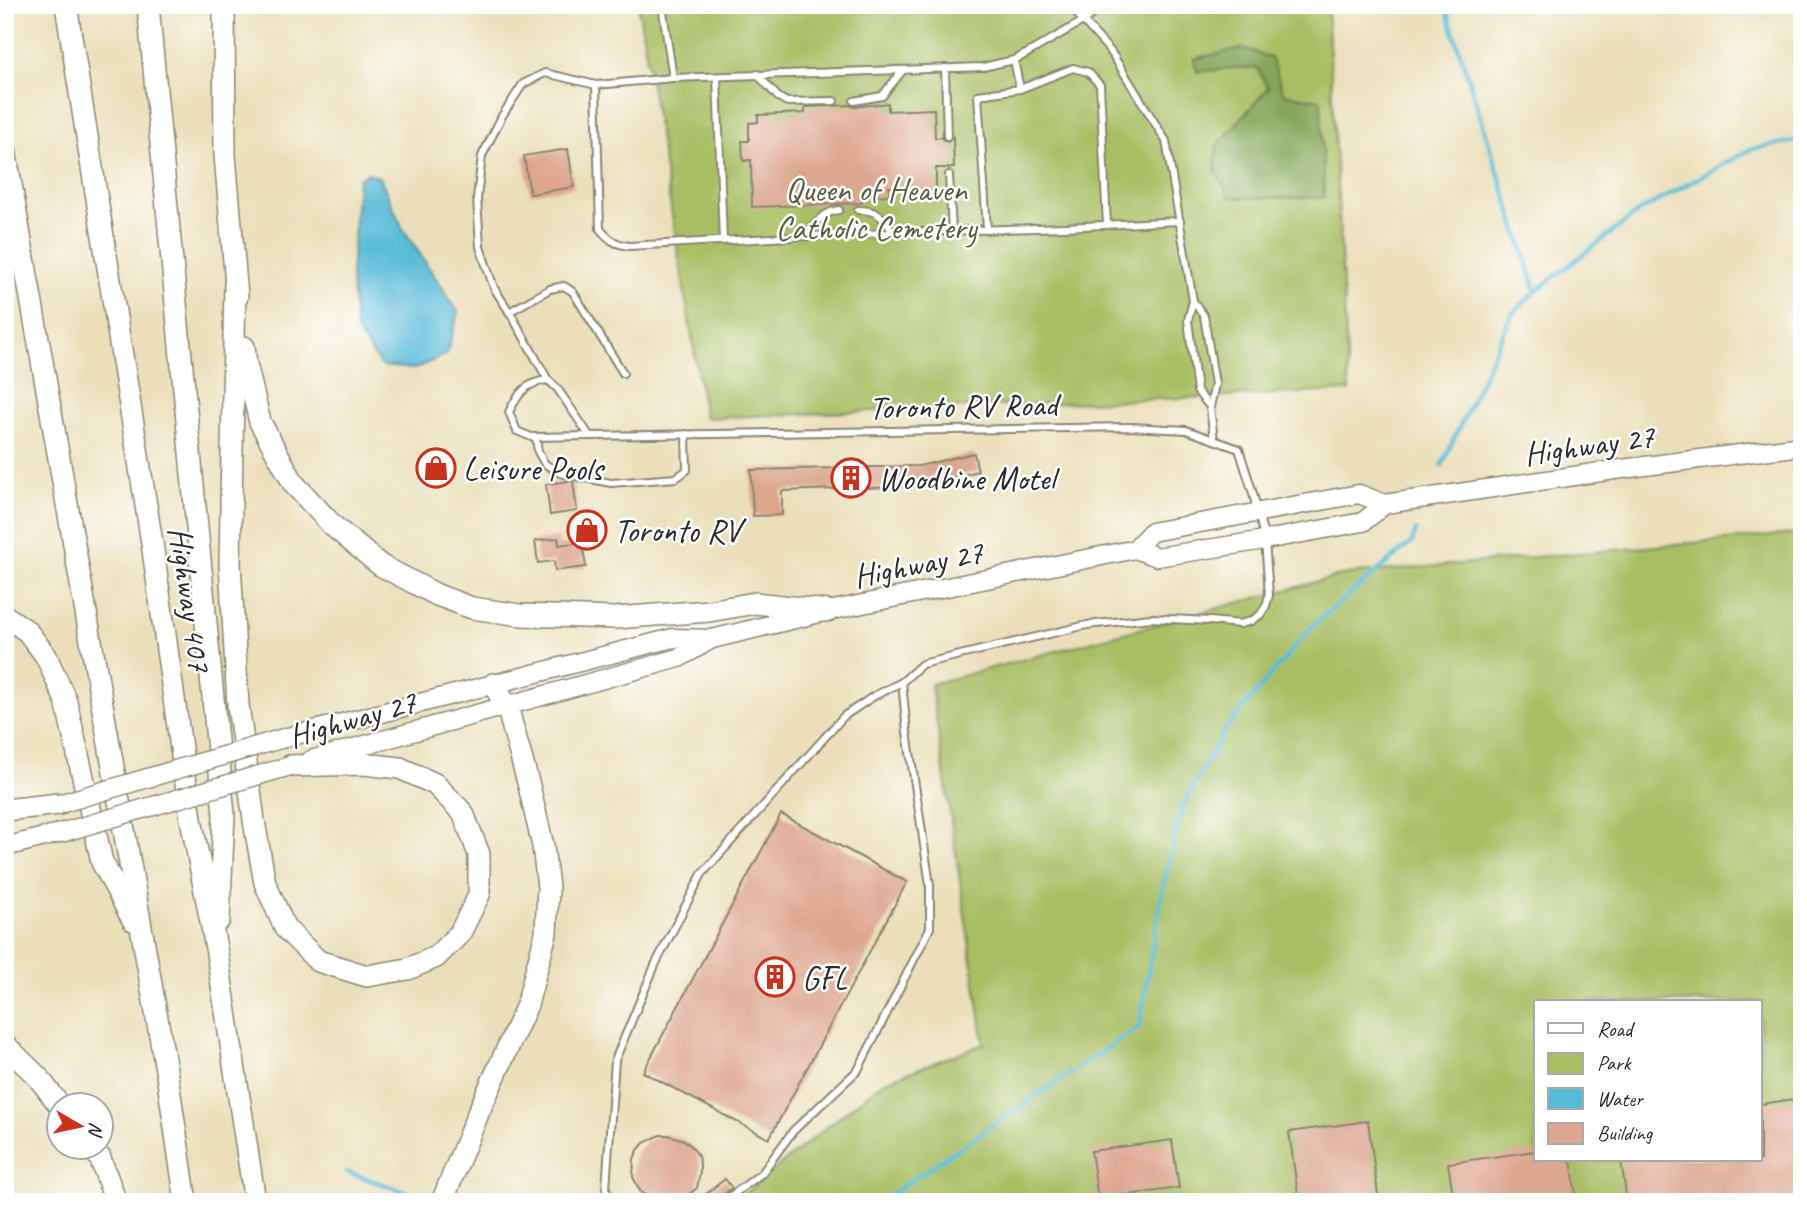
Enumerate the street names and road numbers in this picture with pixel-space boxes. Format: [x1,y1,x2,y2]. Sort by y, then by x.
street label: Toronto RV Road [868,383,1063,429]
street label: Highway 27 [1521,415,1659,475]
street label: Highway 407 [159,524,221,676]
street label: Highway 27 [850,530,989,597]
street label: Highway 27 [284,680,423,757]

